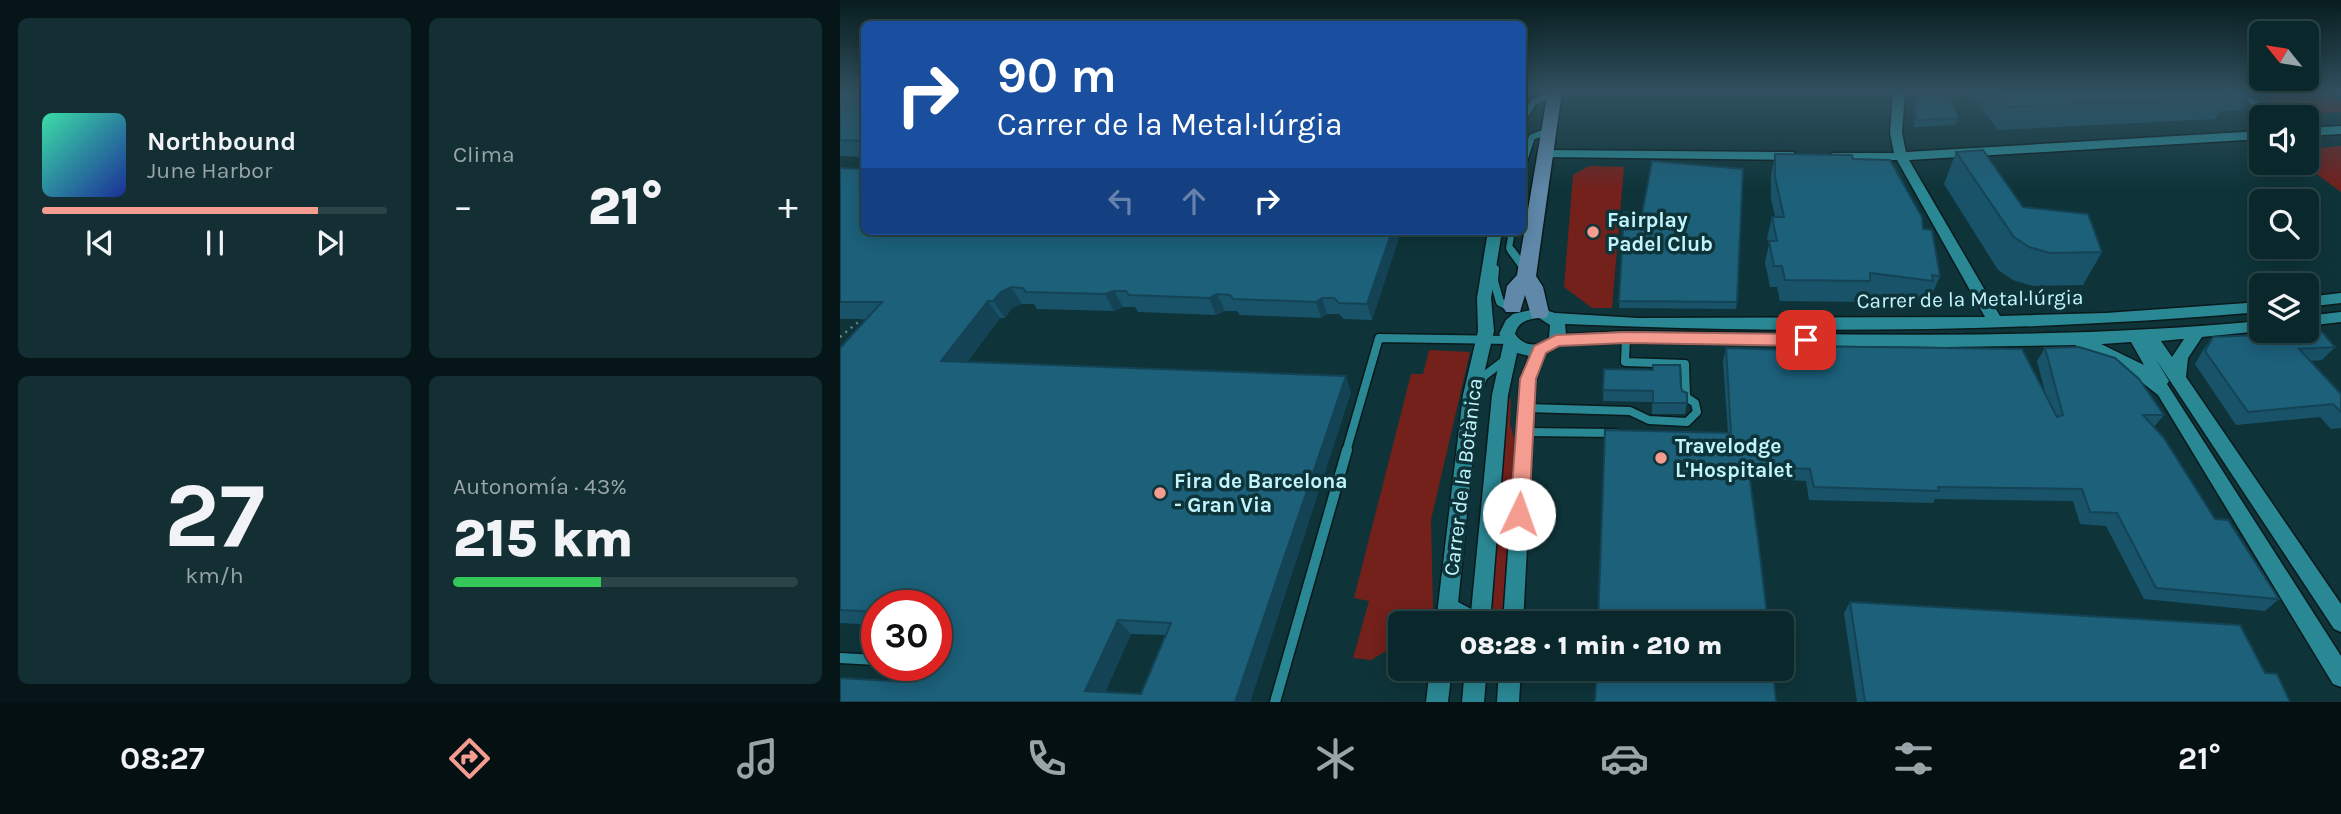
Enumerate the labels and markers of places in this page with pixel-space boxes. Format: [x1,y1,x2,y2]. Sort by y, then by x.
place label: Fairplay Padel Club [1607,208,1713,256]
marker: Fairplay Padel Club [1585,224,1601,240]
pin [1776,310,1836,370]
place label: Travelodge L'Hospitalet [1675,434,1793,482]
marker: Travelodge L'Hospitalet [1653,450,1669,466]
place label: Fira de Barcelona - Gran Via [1174,469,1348,517]
marker: Fira de Barcelona - Gran Via [1152,485,1168,501]

